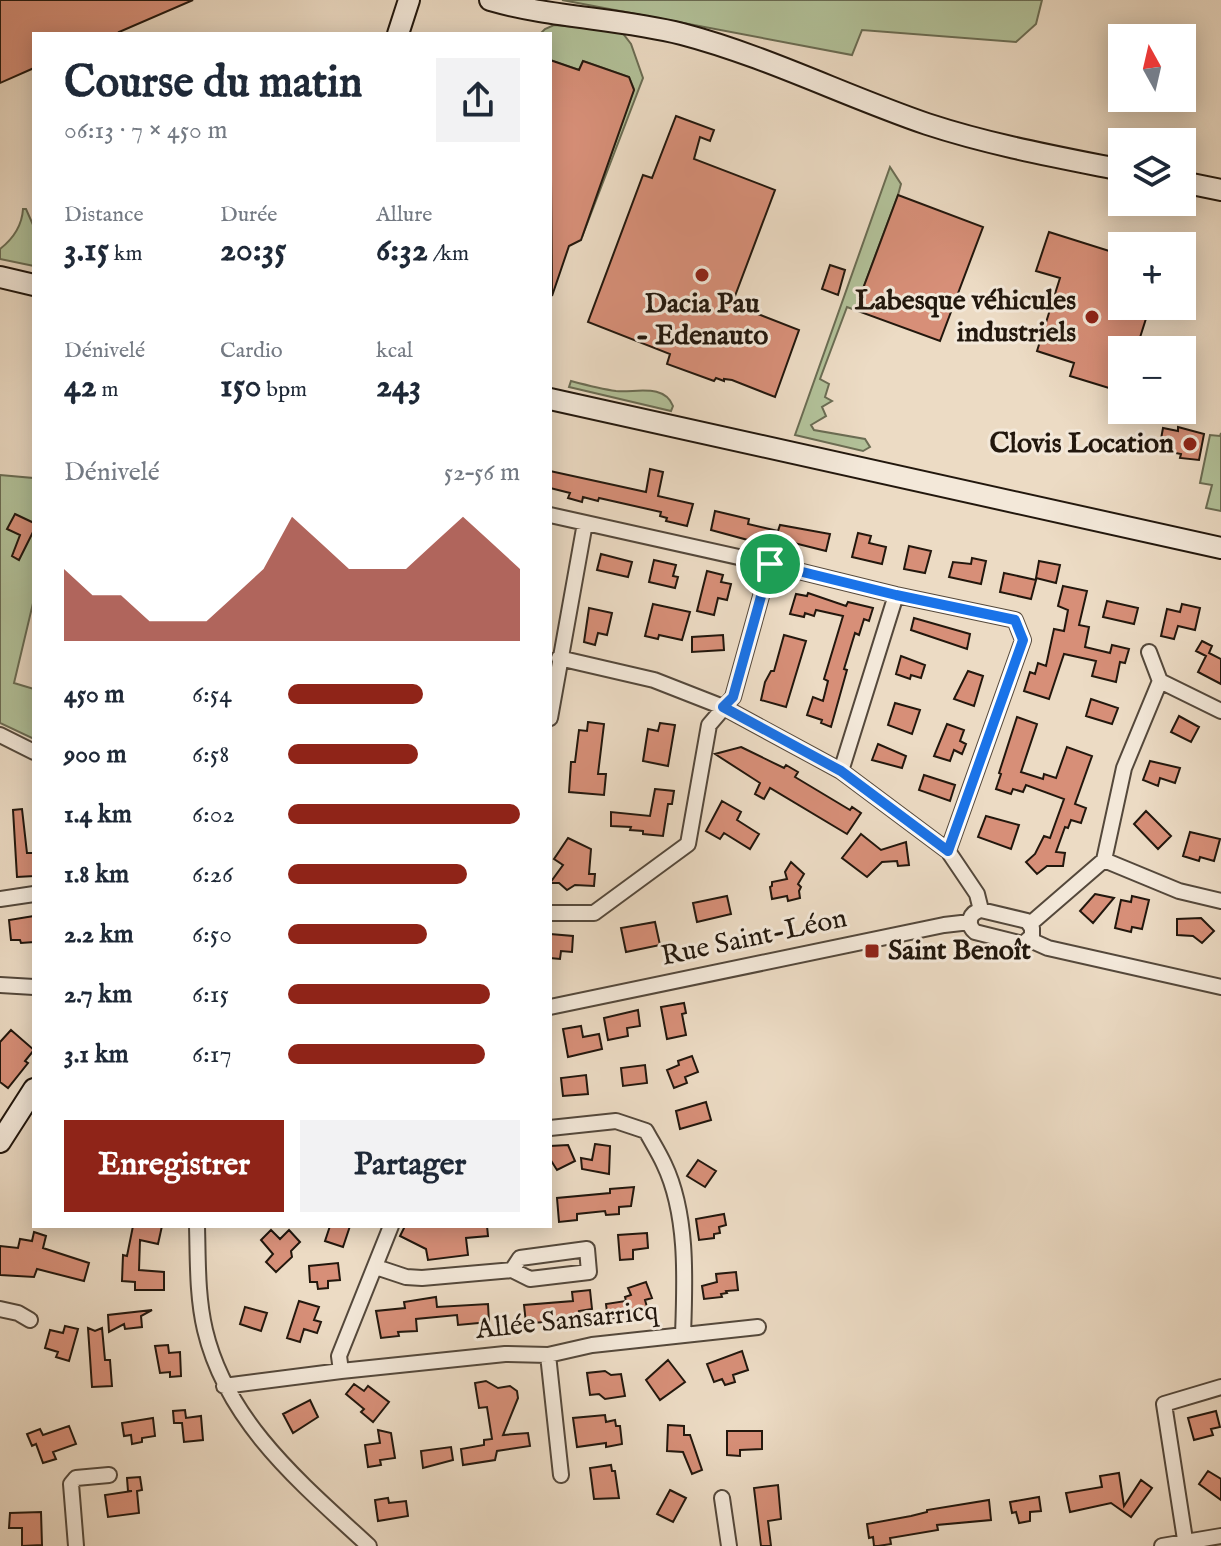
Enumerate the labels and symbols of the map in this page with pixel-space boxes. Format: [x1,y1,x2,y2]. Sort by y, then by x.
north arrow [1108,24,1196,112]
marker: Dacia Pau - Edenauto [693,266,711,284]
place label: Labesque véhicules industriels [855,284,1076,351]
place label: Dacia Pau - Edenauto [636,287,768,354]
marker: Labesque véhicules industriels [1083,308,1101,326]
place label: Clovis Location [990,427,1174,462]
marker: Clovis Location [1181,435,1199,453]
pin [736,530,804,598]
street label: Rue Saint-Léon [658,901,850,975]
place label: Saint Benoît [888,934,1031,969]
marker: Saint Benoît [863,942,881,960]
street label: Allée Sansarricq [473,1294,661,1348]

